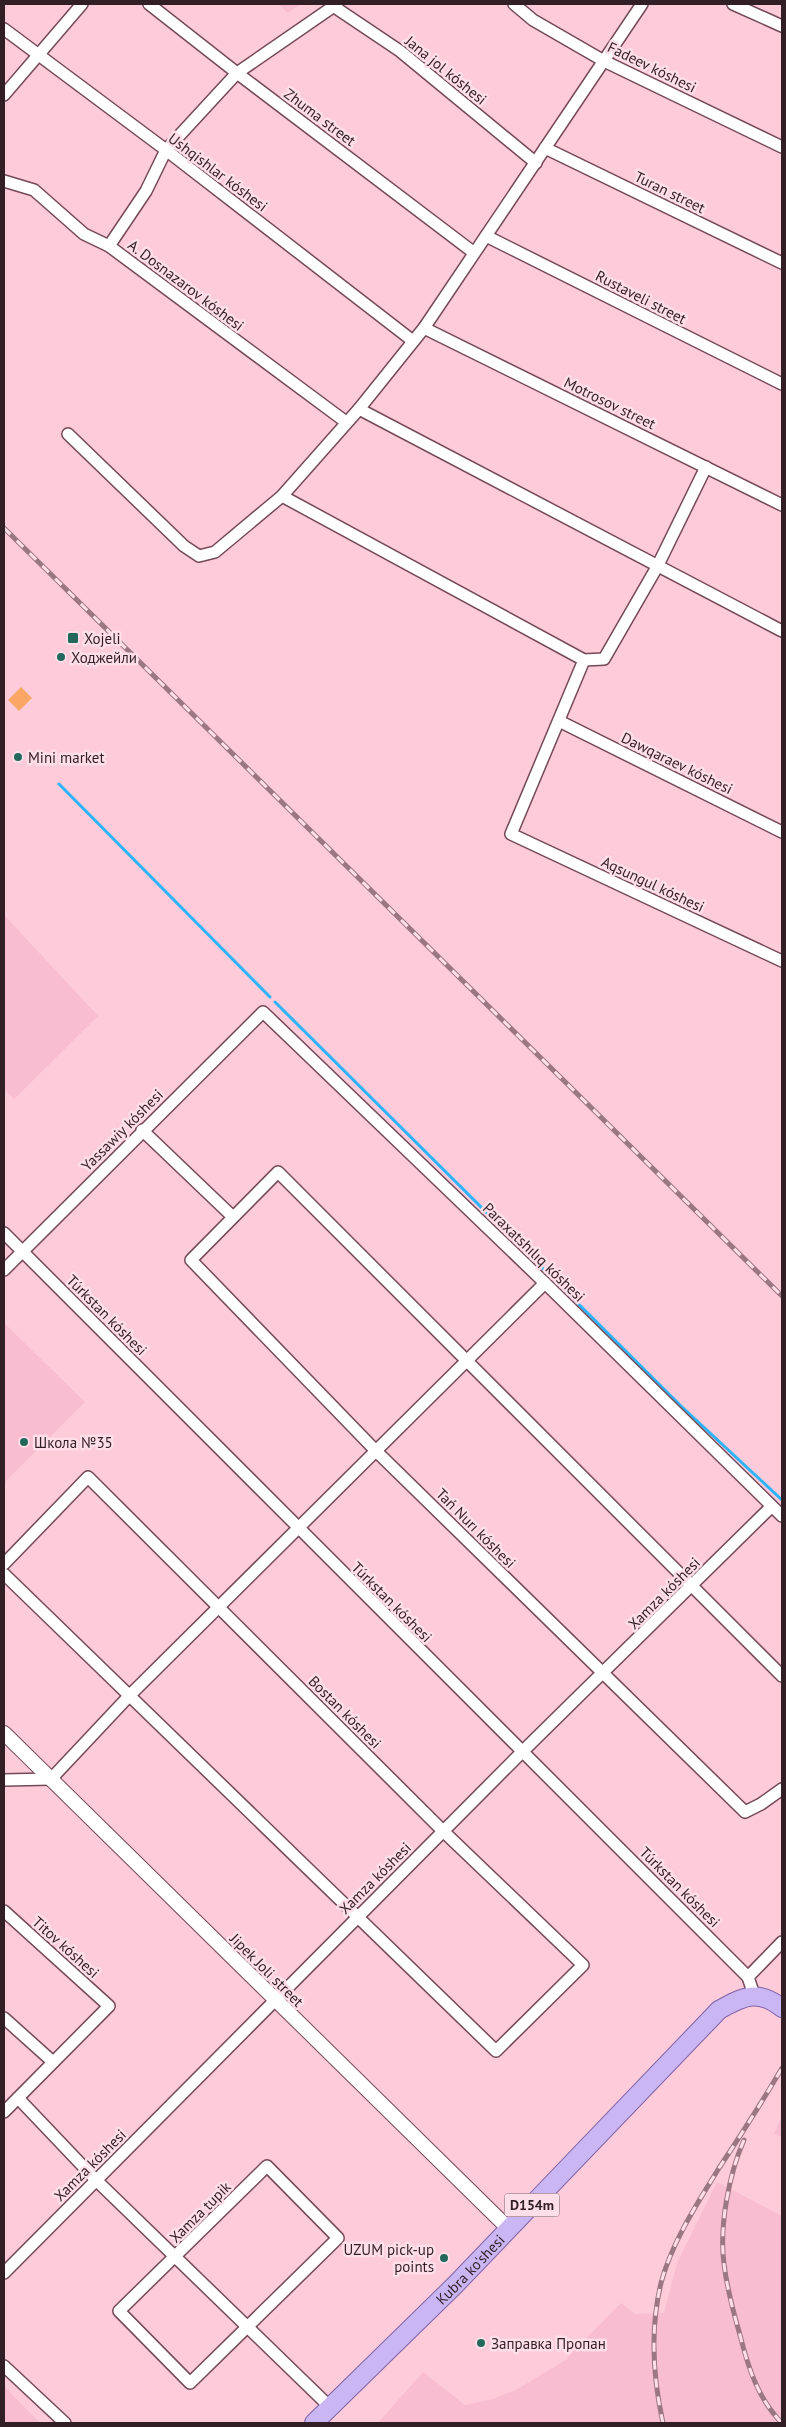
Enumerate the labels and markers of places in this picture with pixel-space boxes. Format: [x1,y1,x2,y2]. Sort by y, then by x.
place label: Xojeli [84,629,121,648]
marker: Xojeli [66,631,80,645]
place label: Ходжейли [71,648,137,667]
marker: Ходжейли [55,651,67,663]
place label: Mini market [28,748,105,767]
marker: Mini market [12,751,24,763]
place label: Школа №35 [34,1433,113,1452]
marker: Школа №35 [18,1436,30,1448]
place label: UZUM pick-up points [343,2240,434,2276]
marker: UZUM pick-up points [438,2252,450,2264]
place label: Заправка Пропан [491,2334,606,2353]
marker: Заправка Пропан [475,2337,487,2349]

